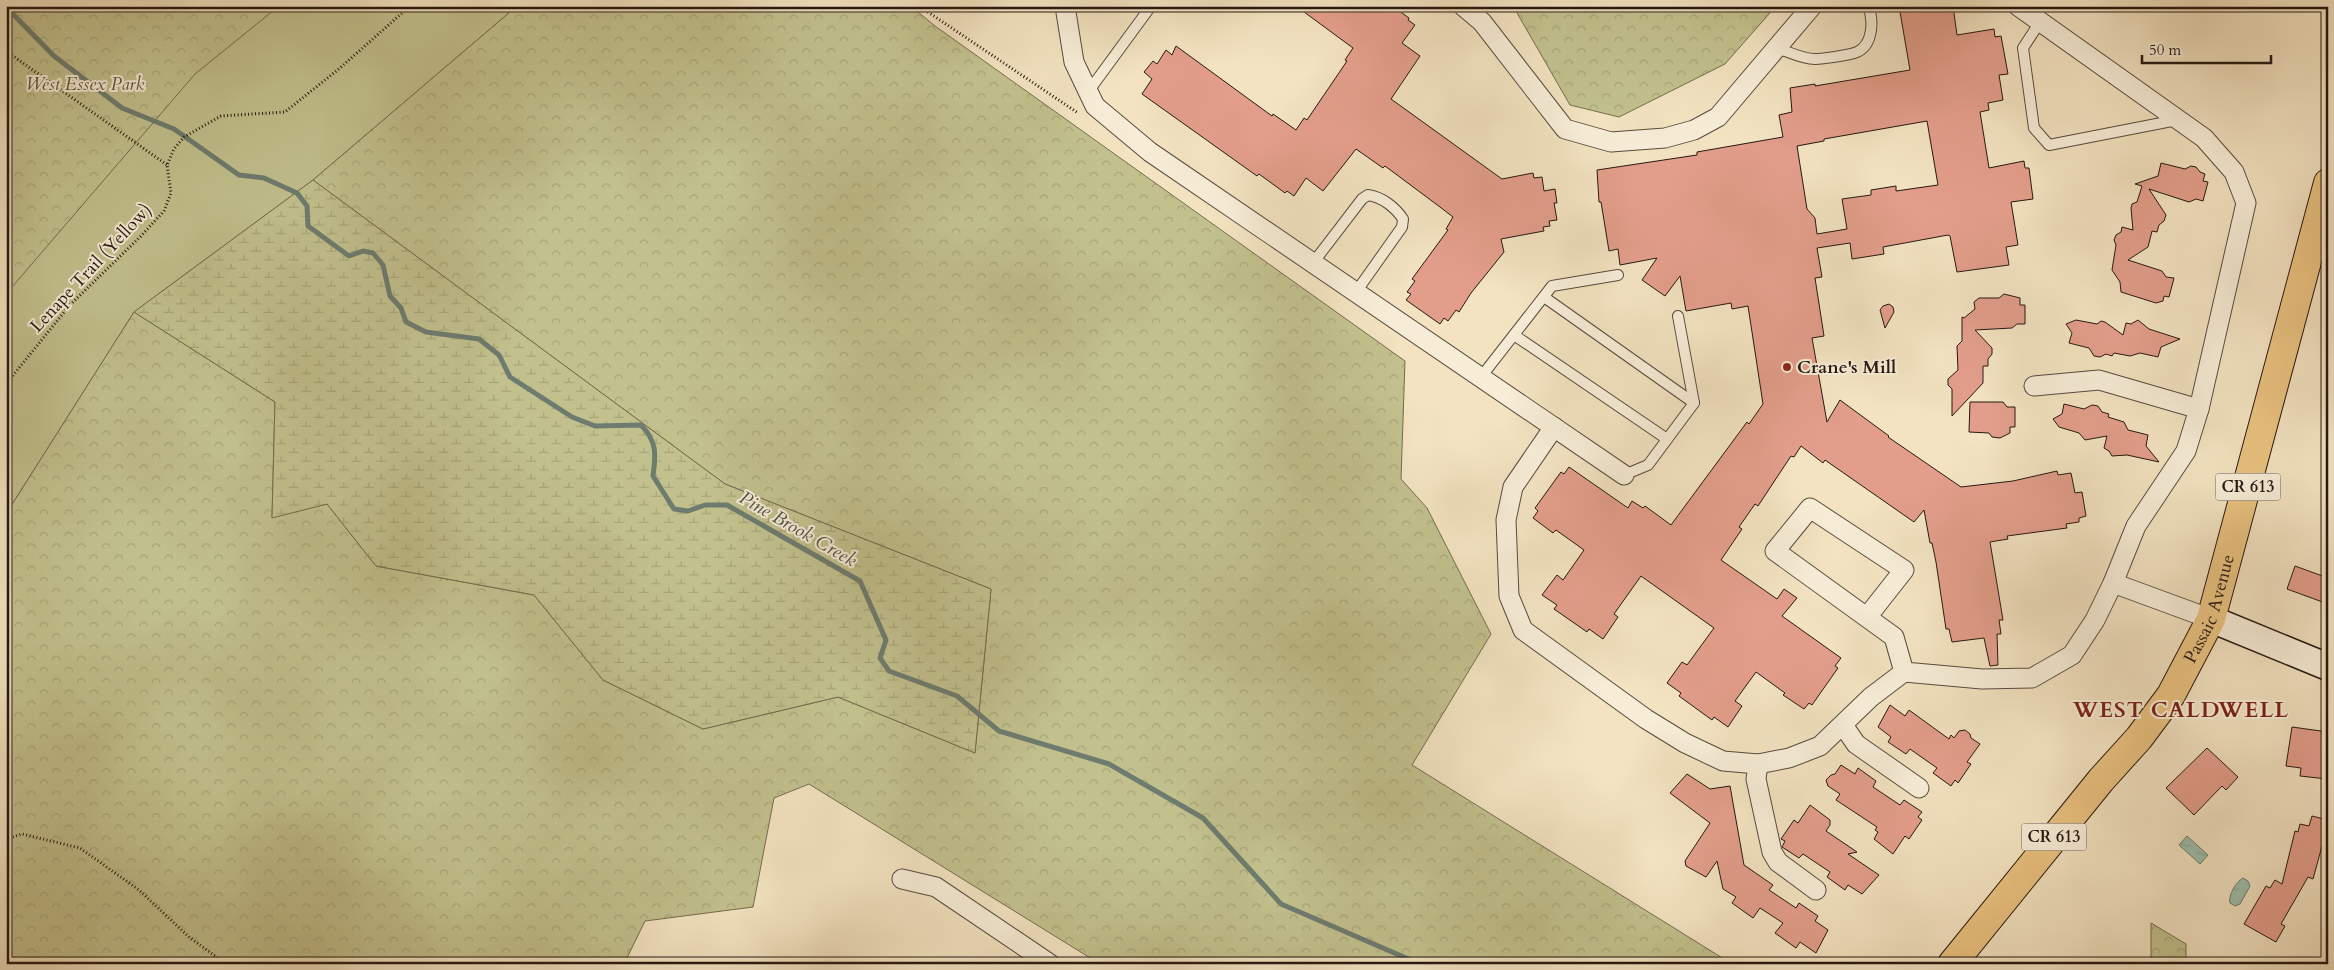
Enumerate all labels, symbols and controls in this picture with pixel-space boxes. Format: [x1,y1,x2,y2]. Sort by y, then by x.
scale bar [2142,32,2270,64]
text: 50 m [2149,40,2181,60]
park label: West Essex Park [26,72,144,97]
street label: Lenape Trail (Yellow) [25,198,157,338]
place label: Crane's Mill [1797,355,1896,380]
marker: Crane's Mill [1781,361,1793,373]
road number: CR 613 [2216,474,2280,501]
water label: Pine Brook Creek [734,485,862,573]
street label: Passaic Avenue [2177,552,2240,668]
district label: WEST CALDWELL [2072,695,2289,725]
road number: CR 613 [2022,824,2086,850]

